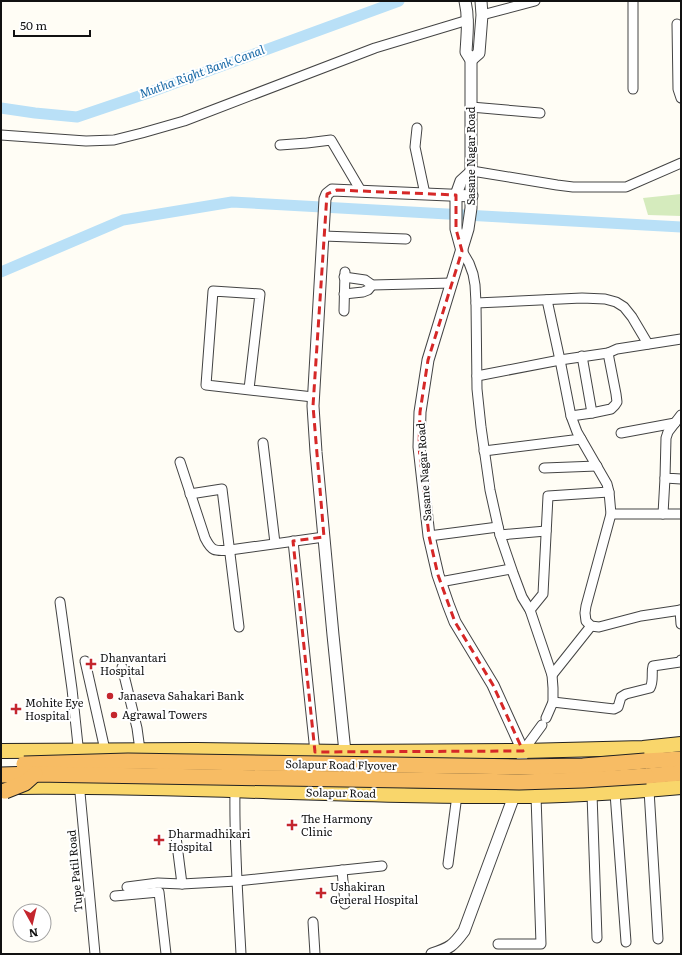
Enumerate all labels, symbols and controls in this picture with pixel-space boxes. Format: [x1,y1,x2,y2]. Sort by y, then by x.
scale bar [14,12,90,38]
text: 50 m [20,16,47,34]
water label: Mutha Right Bank Canal [137,40,267,102]
street label: Sasane Nagar Road [462,106,478,205]
street label: Sasane Nagar Road [412,422,434,522]
place label: Dhanvantari Hospital [100,649,167,678]
marker: Dhanvantari Hospital [85,658,97,670]
place label: Janaseva Sahakari Bank [118,687,244,703]
marker: Janaseva Sahakari Bank [105,691,115,701]
place label: Mohite Eye Hospital [25,694,84,723]
marker: Mohite Eye Hospital [10,703,22,715]
place label: Agrawal Towers [122,706,207,722]
marker: Agrawal Towers [109,710,119,720]
street label: Solapur Road Flyover [285,755,398,773]
street label: Solapur Road [306,783,376,801]
place label: The Harmony Clinic [301,810,373,839]
marker: The Harmony Clinic [286,819,298,831]
place label: Dharmadhikari Hospital [168,825,251,854]
street label: Tupe Patil Road [62,829,86,913]
marker: Dharmadhikari Hospital [153,834,165,846]
place label: Ushakiran General Hospital [330,878,418,907]
marker: Ushakiran General Hospital [315,887,327,899]
north arrow [12,903,52,943]
text: N [28,925,39,942]

